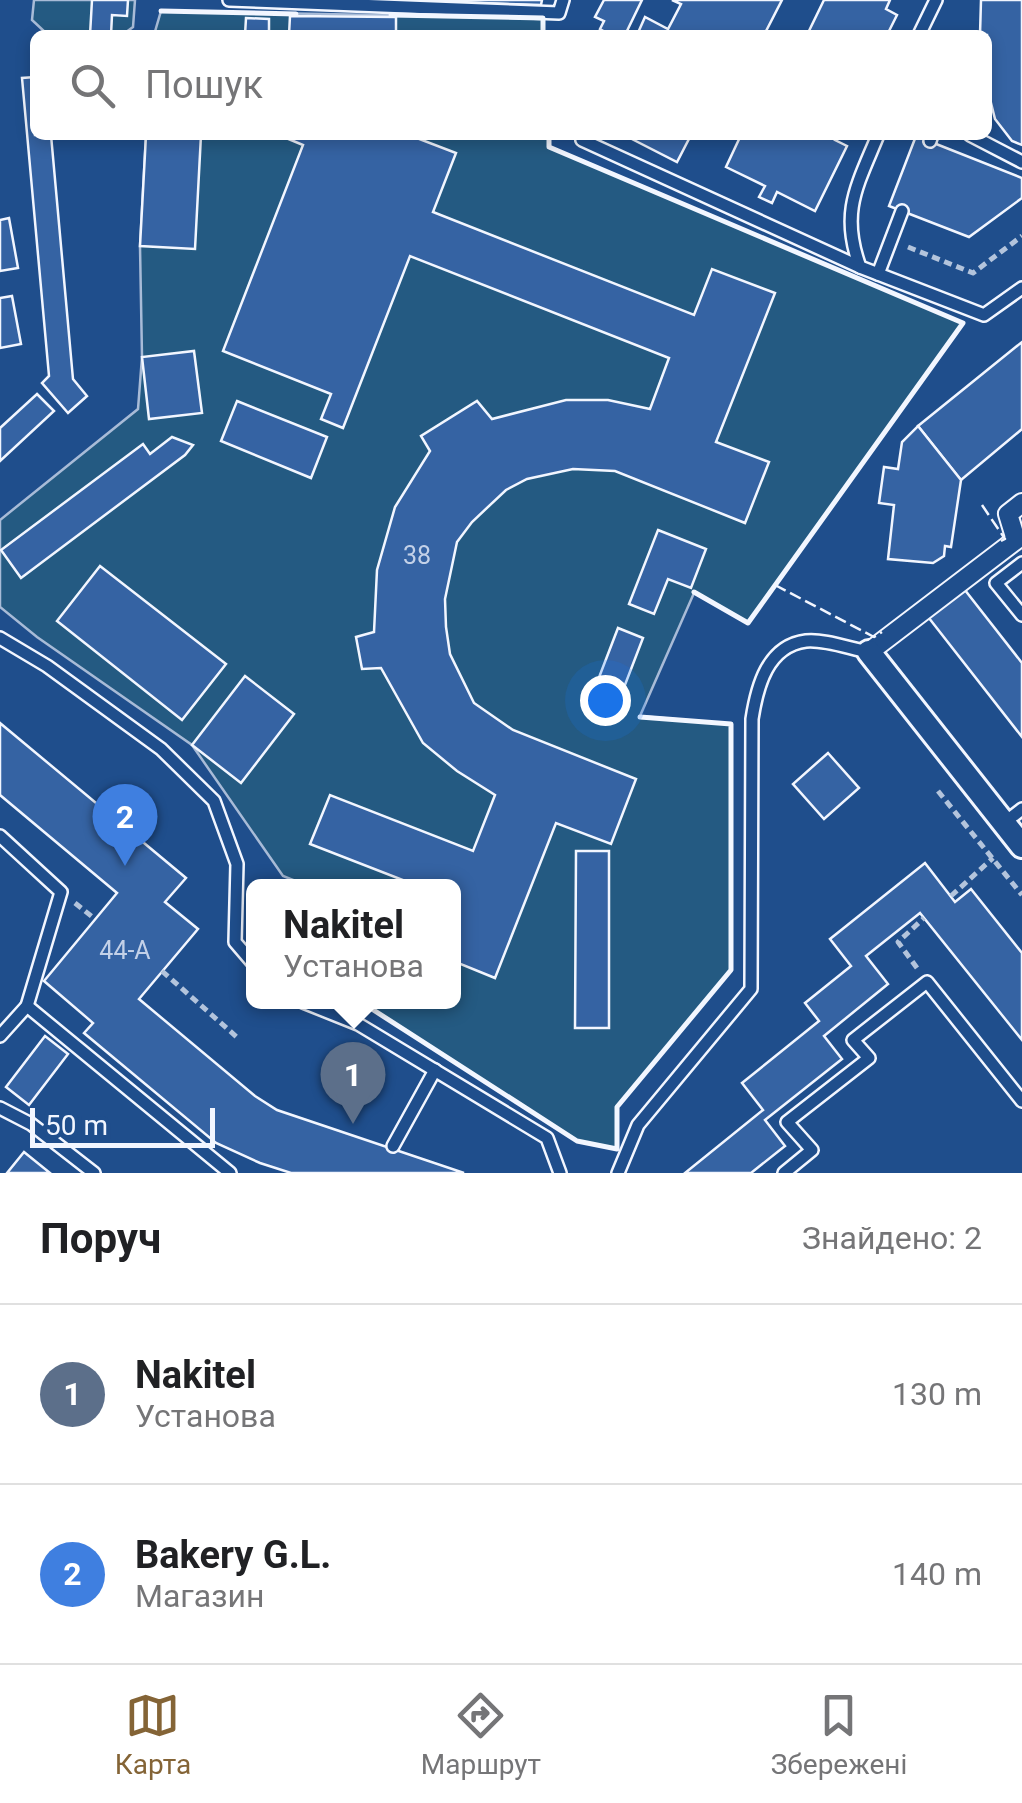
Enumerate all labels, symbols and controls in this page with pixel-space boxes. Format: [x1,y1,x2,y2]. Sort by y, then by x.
search box [30,30,992,140]
icon: search [65,58,120,113]
text: Пошук [145,63,263,107]
house number: 38 [403,541,431,570]
your location [580,675,631,726]
pin: 2 [92,784,158,866]
popup [246,879,461,1009]
text: Nakitel [283,903,404,947]
house number: 44-А [99,936,151,965]
text: Установа [283,947,424,985]
pin: 1 [320,1042,386,1124]
scale bar [30,1103,215,1148]
text: 50 m [45,1109,108,1142]
text: Поруч [40,1214,161,1263]
text: Знайдено: 2 [802,1219,982,1257]
text: Nakitel [135,1353,256,1397]
text: 1 [63,1375,82,1413]
text: 130 m [892,1375,982,1413]
text: Установа [135,1397,276,1435]
text: Bakery G.L. [135,1533,331,1577]
text: 2 [63,1555,82,1593]
text: 140 m [892,1555,982,1593]
text: Магазин [135,1577,264,1615]
tab: Карта [115,1688,191,1781]
tab: Маршрут [421,1688,541,1781]
tab: Збережені [771,1688,907,1781]

